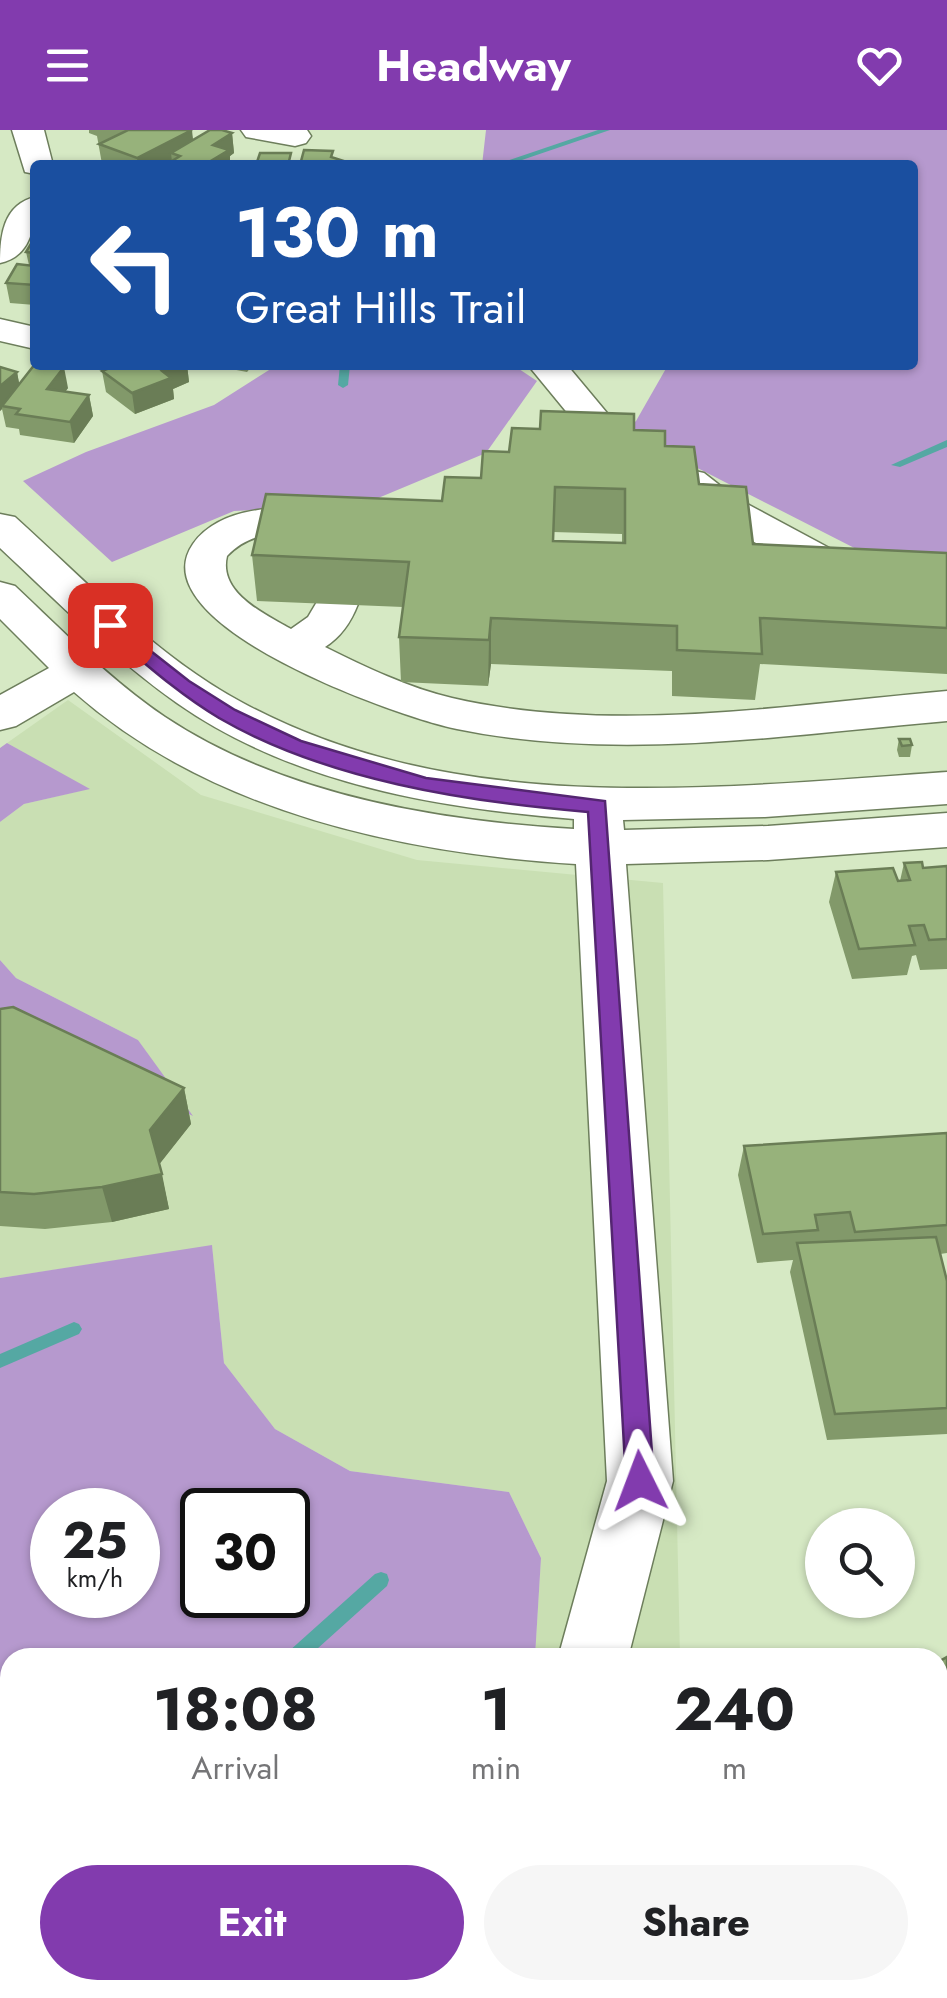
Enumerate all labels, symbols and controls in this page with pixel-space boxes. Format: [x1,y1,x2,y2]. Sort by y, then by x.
text: Headway [376,33,571,98]
icon: menu [40,38,95,93]
icon: heart [852,38,907,93]
text: 130 m [235,182,439,283]
icon: left [70,200,200,330]
text: Great Hills Trail [235,275,526,340]
pin [68,583,153,668]
icon: arrive [83,598,138,653]
position arrow [588,1429,692,1533]
speed limit sign: 30 [180,1488,310,1618]
text: 25 [62,1504,128,1577]
map controls [805,1508,915,1618]
button: search [805,1508,915,1618]
text: km/h [67,1560,123,1596]
text: 18:08 [153,1666,318,1753]
text: 1 [481,1666,511,1753]
text: 240 [674,1666,795,1753]
text: Arrival [191,1745,280,1791]
text: min [471,1745,521,1791]
text: m [722,1745,747,1791]
button: Exit [40,1865,464,1980]
button: Share [484,1865,908,1980]

